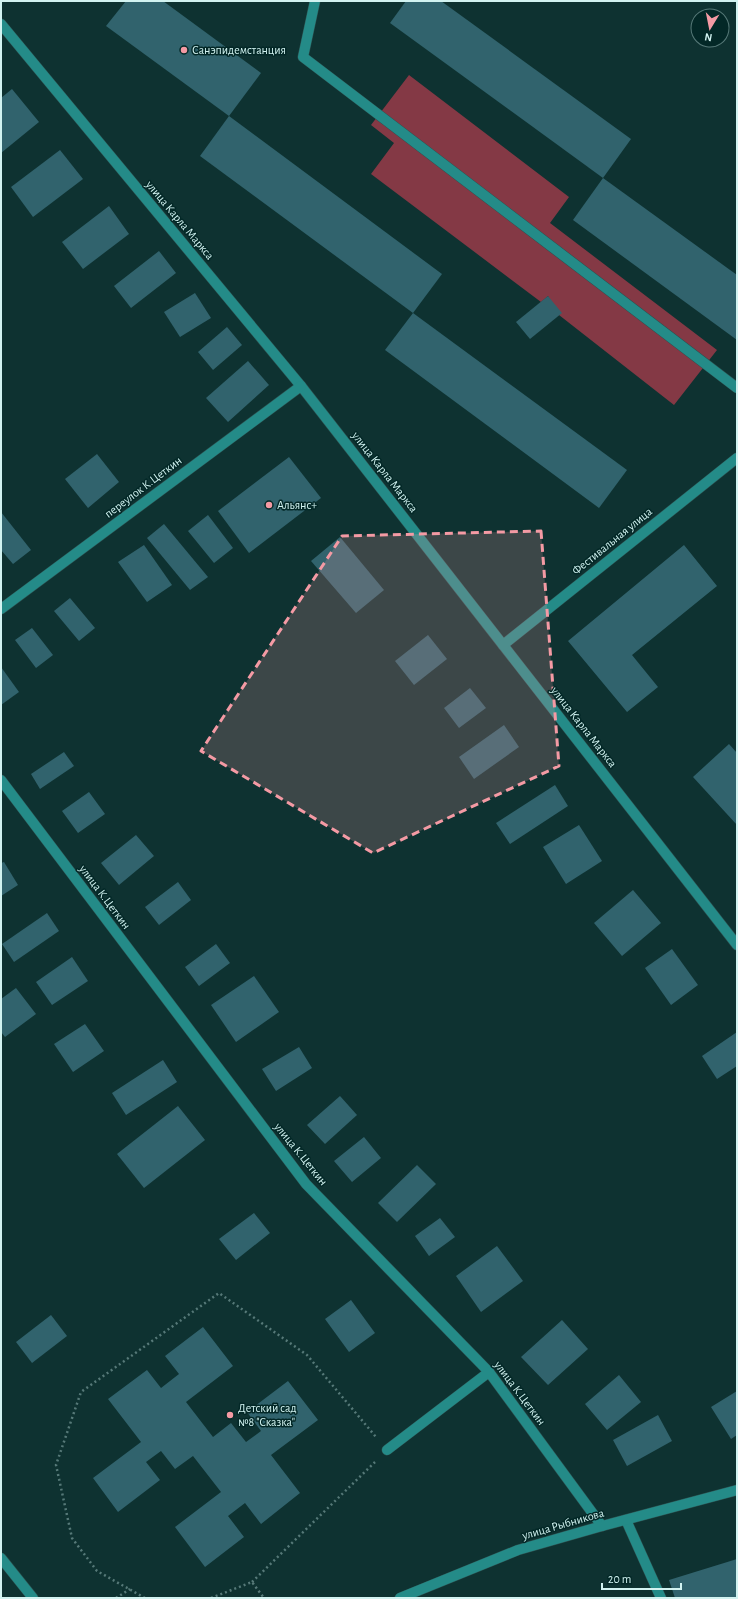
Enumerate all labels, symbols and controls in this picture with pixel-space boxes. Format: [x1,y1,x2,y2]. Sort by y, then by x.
north arrow [690,8,730,48]
text: N [704,31,713,43]
place label: Санэпидемстанция [192,44,286,56]
marker: Санэпидемстанция [179,45,189,55]
street label: улица Карла Маркса [142,178,217,263]
street label: улица Карла Маркса [348,429,420,516]
street label: переулок К.Цеткин [102,454,184,521]
place label: Альянс+ [277,499,317,511]
marker: Альянс+ [264,500,274,510]
street label: Фестивальная улица [570,505,655,578]
street label: улица Карла Маркса [547,684,619,771]
street label: улица К.Цеткин [76,862,133,932]
street label: улица К.Цеткин [271,1120,330,1188]
street label: улица К.Цеткин [491,1358,548,1428]
place label: Детский сад №8 "Сказка" [238,1402,297,1428]
marker: Детский сад №8 "Сказка" [225,1410,235,1420]
street label: улица Рыбникова [520,1506,606,1543]
scale bar [602,1565,681,1591]
text: 20 m [608,1573,631,1585]

